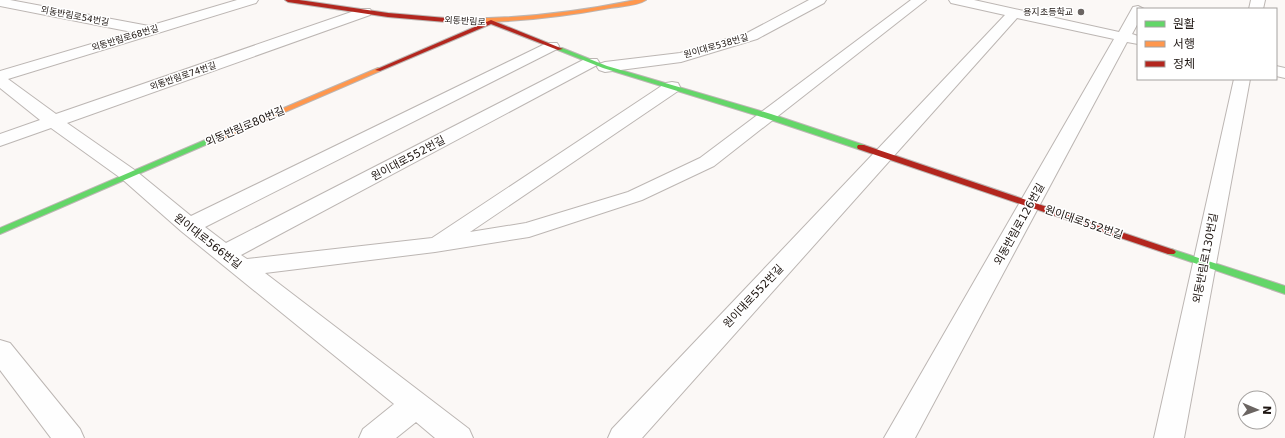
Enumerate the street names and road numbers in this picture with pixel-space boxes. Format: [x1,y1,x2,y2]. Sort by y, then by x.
street label: 외동반림로54번길 [40,4,110,28]
street label: 외동반림로 [444,15,486,27]
street label: 외동반림로68번길 [90,23,160,53]
street label: 원이대로538번길 [682,32,750,60]
street label: 외동반림로74번길 [149,60,217,92]
street label: 외동반림로80번길 [204,104,287,149]
street label: 원이대로552번길 [369,134,447,183]
street label: 외동반림로126번길 [991,181,1047,268]
street label: 원이대로552번길 [1043,203,1125,242]
street label: 원이대로566번길 [171,211,244,272]
street label: 외동반림로130번길 [1190,212,1221,304]
street label: 원이대로552번길 [721,262,786,331]

